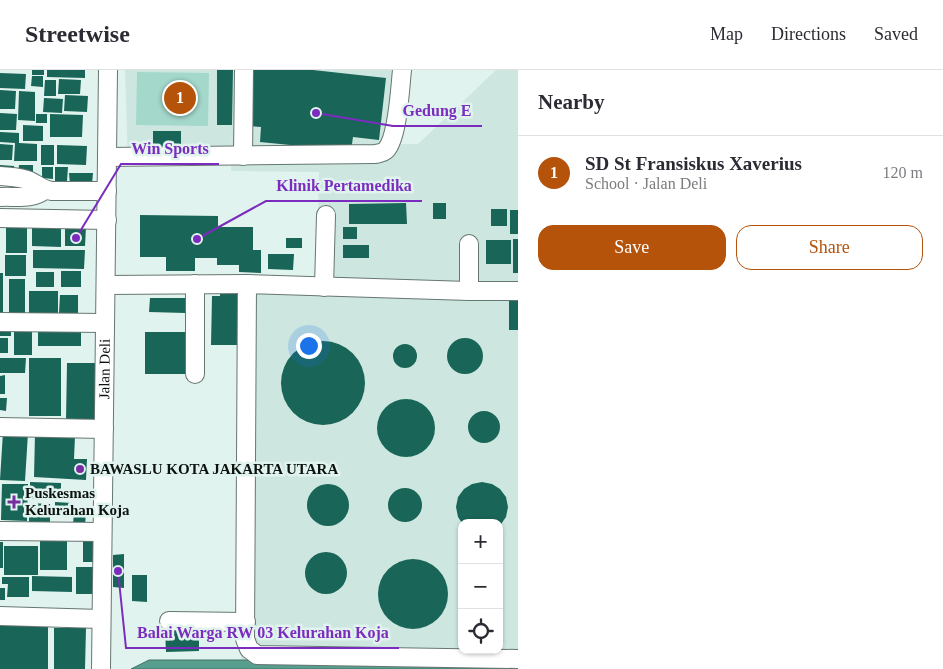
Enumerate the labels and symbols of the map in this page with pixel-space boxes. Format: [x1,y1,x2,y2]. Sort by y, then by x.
pin: 1 [164,79,196,117]
callout: Gedung E [393,95,482,126]
text: Gedung E [403,102,471,120]
callout: Win Sports [121,133,219,164]
text: Win Sports [131,140,209,158]
callout: Klinik Pertamedika [266,170,422,201]
text: Klinik Pertamedika [276,177,412,194]
your location [296,333,322,359]
street label: Jalan Deli [96,339,113,399]
place label: BAWASLU KOTA JAKARTA UTARA [90,461,338,477]
marker: BAWASLU KOTA JAKARTA UTARA [74,463,86,475]
place label: Puskesmas Kelurahan Koja [25,485,130,518]
marker: Puskesmas Kelurahan Koja [7,495,21,509]
callout: Balai Warga RW 03 Kelurahan Koja [126,617,399,648]
text: Balai Warga RW 03 Kelurahan Koja [137,624,389,642]

